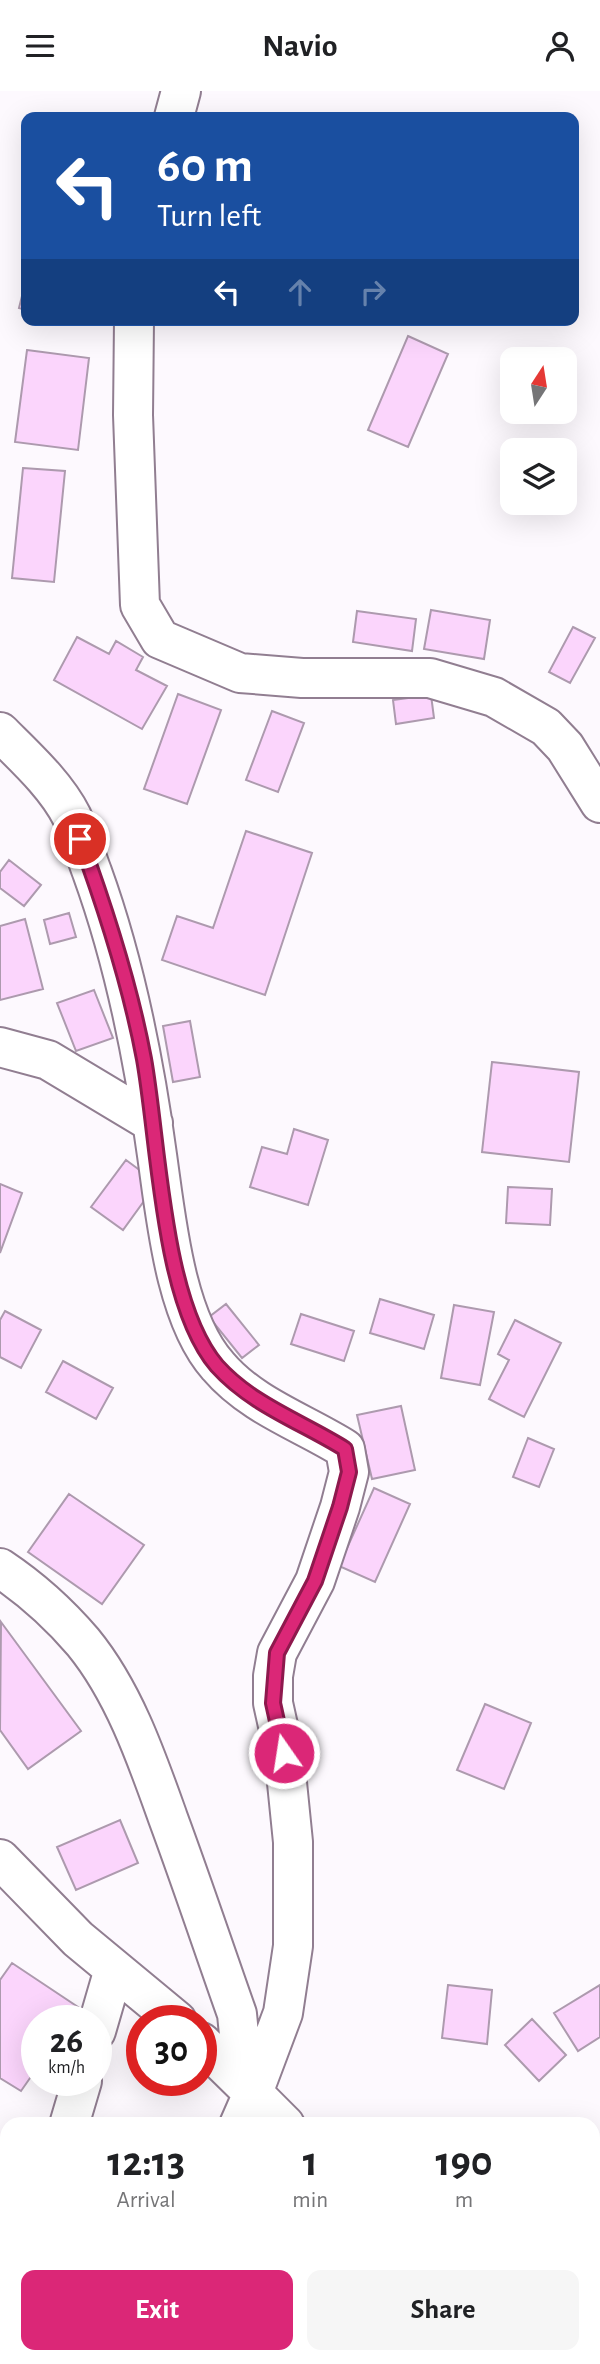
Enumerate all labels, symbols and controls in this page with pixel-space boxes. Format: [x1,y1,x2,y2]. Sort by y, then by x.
icon: menu [21,27,59,65]
icon: person [541,27,579,65]
text: Navio [262,30,338,62]
icon: left [42,140,133,231]
text: 60 m [157,142,253,191]
text: Turn left [157,200,261,232]
icon: left [208,273,246,311]
icon: ahead [281,273,319,311]
icon: right [354,273,392,311]
north arrow [500,347,578,423]
map controls [500,347,577,515]
button: layers [500,438,577,515]
pin [50,809,110,869]
icon: arrive [61,820,99,858]
position arrow [247,1716,321,1790]
speed limit sign: 30 [126,2005,217,2096]
text: 26 [50,2024,83,2059]
text: km/h [48,2059,85,2077]
text: 12:13 [107,2141,185,2183]
text: 1 [303,2141,318,2183]
text: 190 [435,2141,493,2183]
text: Arrival [117,2189,176,2212]
text: min [292,2189,328,2212]
text: m [455,2189,473,2212]
button: Exit [21,2270,293,2350]
button: Share [307,2270,579,2350]

